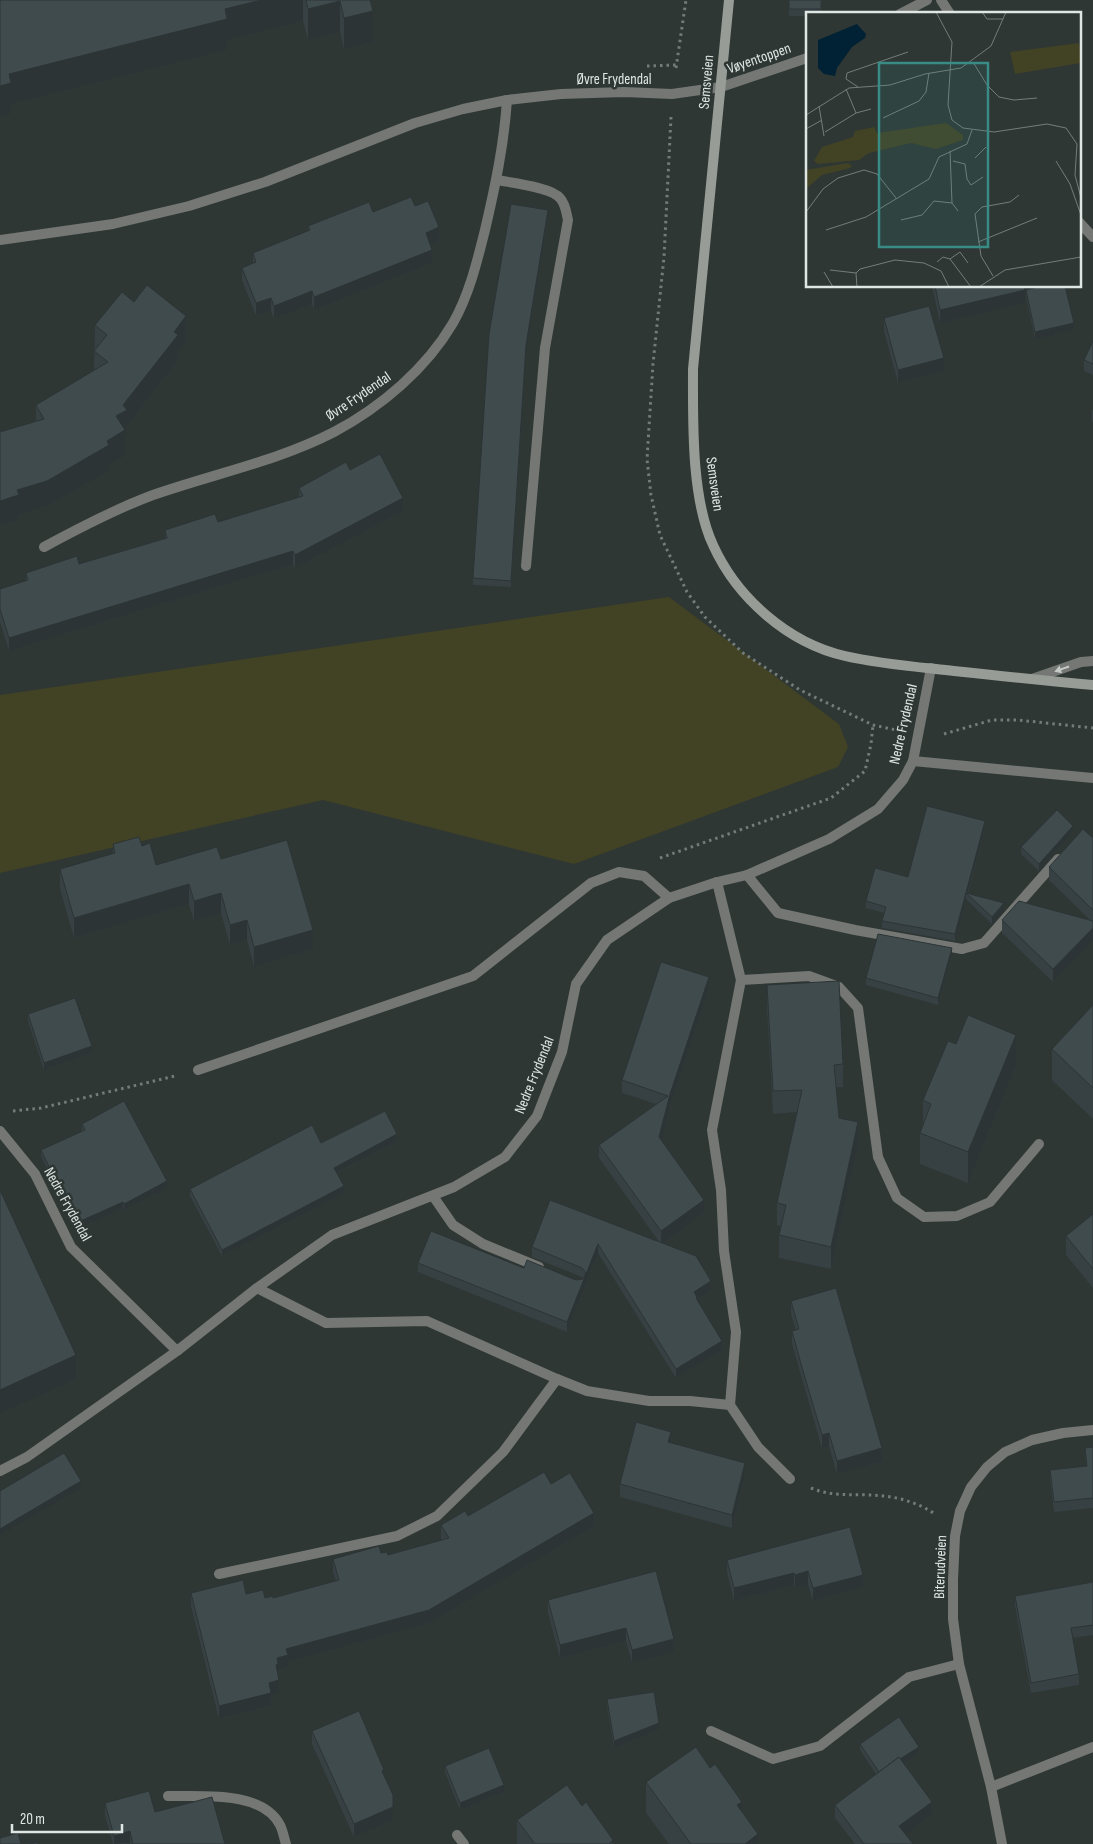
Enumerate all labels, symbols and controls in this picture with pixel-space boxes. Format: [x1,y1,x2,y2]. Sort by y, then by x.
inset map [806,12,1080,288]
street label: Vøyentoppen [725,39,794,78]
street label: Semsveien [695,54,718,110]
street label: Øvre Frydendal [577,70,651,89]
street label: Øvre Frydendal [322,368,395,425]
street label: Semsveien [701,456,728,512]
one-way arrow [1054,665,1069,673]
street label: Nedre Frydendal [885,682,922,766]
street label: Nedre Frydendal [510,1034,559,1117]
street label: Nedre Frydendal [39,1164,96,1245]
street label: Biterudveien [930,1535,951,1599]
scale bar [12,1802,122,1834]
text: 20 m [20,1810,45,1829]

